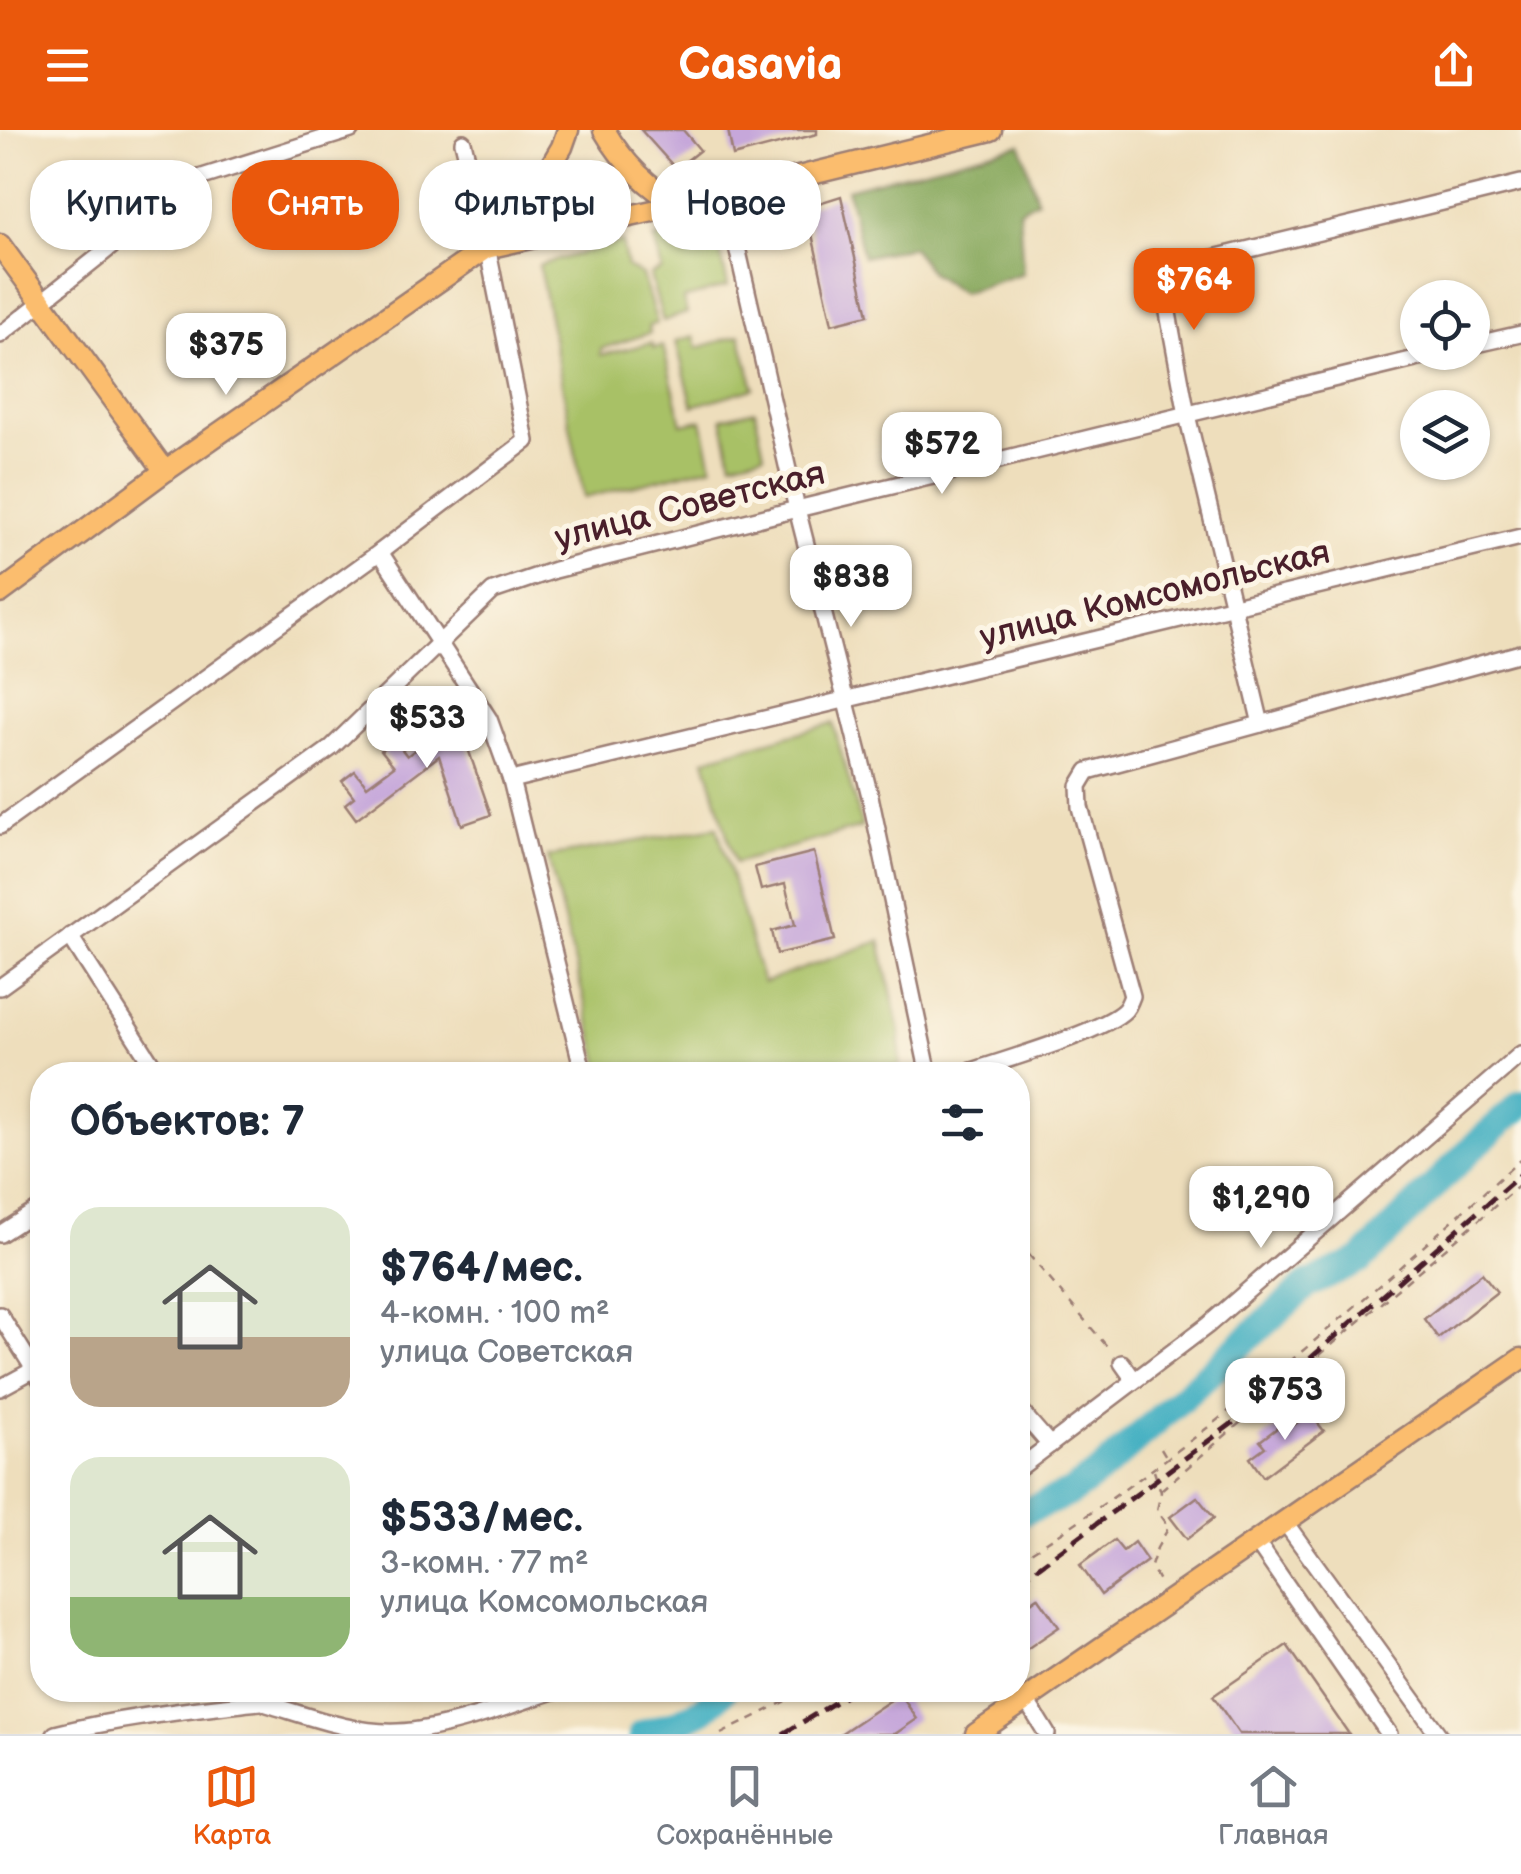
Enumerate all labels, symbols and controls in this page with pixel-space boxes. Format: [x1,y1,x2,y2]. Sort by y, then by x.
icon: menu [40,38,95,93]
text: Casavia [679,38,842,93]
icon: share [1426,38,1481,93]
chip: Купить [30,160,212,250]
chip: Снять [232,160,399,250]
chip: Фильтры [419,160,631,250]
chip: Новое [651,160,821,250]
pin: $764 [1135,248,1253,333]
text: $764 [1156,261,1232,300]
map controls [1400,280,1490,480]
button: locate [1400,280,1490,370]
pin: $375 [167,313,285,398]
text: $375 [188,326,264,365]
button: layers [1400,390,1490,480]
pin: $572 [883,412,1001,497]
text: $572 [904,425,980,464]
street label: улица Советская [550,452,830,560]
street label: улица Комсомольская [976,531,1334,659]
pin: $838 [792,545,910,630]
text: $838 [812,558,890,597]
pin: $533 [368,686,486,771]
text: $533 [389,699,465,738]
icon: filters [935,1095,990,1150]
text: Объектов: 7 [70,1097,305,1148]
pin: $1,290 [1180,1166,1342,1251]
text: $1,290 [1211,1179,1311,1218]
text: $764/мес. [380,1243,583,1294]
icon: home [150,1247,270,1367]
text: 4-комн. · 100 m² [380,1294,610,1333]
text: улица Советская [380,1333,633,1372]
pin: $753 [1226,1358,1344,1443]
text: $753 [1247,1371,1323,1410]
text: $533/мес. [380,1493,583,1544]
icon: home [150,1497,270,1617]
text: 3-комн. · 77 m² [380,1544,588,1583]
text: улица Комсомольская [380,1583,708,1622]
tab: Карта [192,1759,271,1852]
tab: Сохранённые [656,1759,833,1852]
tab: Главная [1218,1759,1329,1852]

